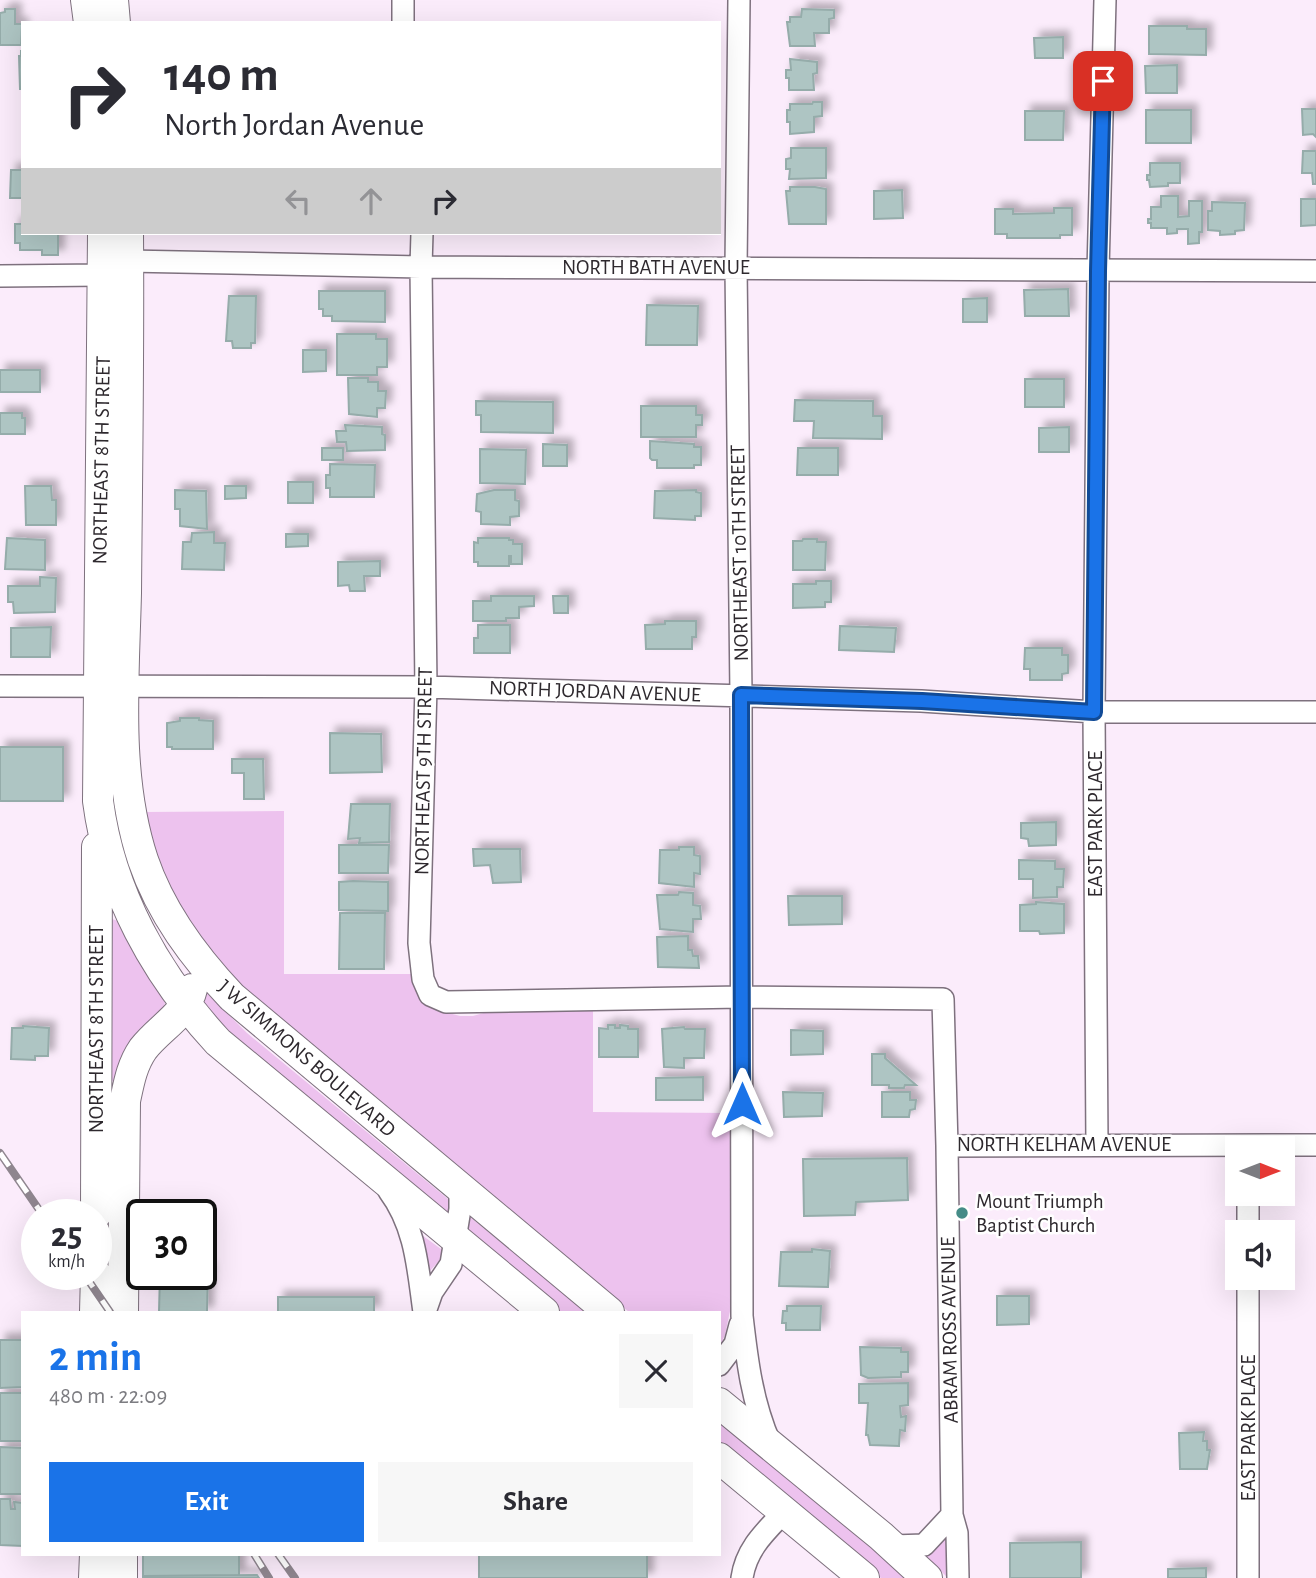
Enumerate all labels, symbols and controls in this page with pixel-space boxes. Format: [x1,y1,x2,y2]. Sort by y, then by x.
icon: right [49,49,140,140]
text: 140 m [164,51,279,100]
pin [1073,51,1133,111]
icon: arrive [1084,62,1122,100]
text: North Jordan Avenue [164,109,424,141]
icon: left [279,182,317,220]
icon: ahead [352,182,390,220]
icon: right [425,182,463,220]
street label: NORTH BATH AVENUE [562,257,750,278]
street label: NORTHEAST 8TH STREET [89,356,114,564]
street label: NORTHEAST 10TH STREET [727,444,752,662]
street label: NORTHEAST 9TH STREET [411,667,436,875]
street label: NORTH JORDAN AVENUE [489,677,701,706]
street label: EAST PARK PLACE [1085,751,1106,897]
street label: NORTHEAST 8TH STREET [86,925,107,1133]
street label: J W SIMMONS BOULEVARD [214,976,399,1141]
position arrow [705,1067,779,1141]
street label: NORTH KELHAM AVENUE [957,1134,1171,1155]
north arrow [1225,1136,1295,1206]
map controls [1225,1136,1295,1290]
place label: Mount Triumph Baptist Church [976,1191,1104,1236]
speed limit sign: 30 [126,1199,217,1290]
marker: Mount Triumph Baptist Church [954,1205,970,1221]
text: 25 [51,1218,82,1253]
button: sound [1225,1220,1295,1290]
street label: ABRAM ROSS AVENUE [937,1237,962,1423]
text: km/h [48,1253,85,1271]
button: close [619,1334,693,1408]
text: 2 min [49,1336,142,1378]
street label: EAST PARK PLACE [1238,1355,1259,1501]
text: 480 m · 22:09 [49,1385,167,1408]
button: Exit [49,1462,364,1542]
button: Share [378,1462,693,1542]

